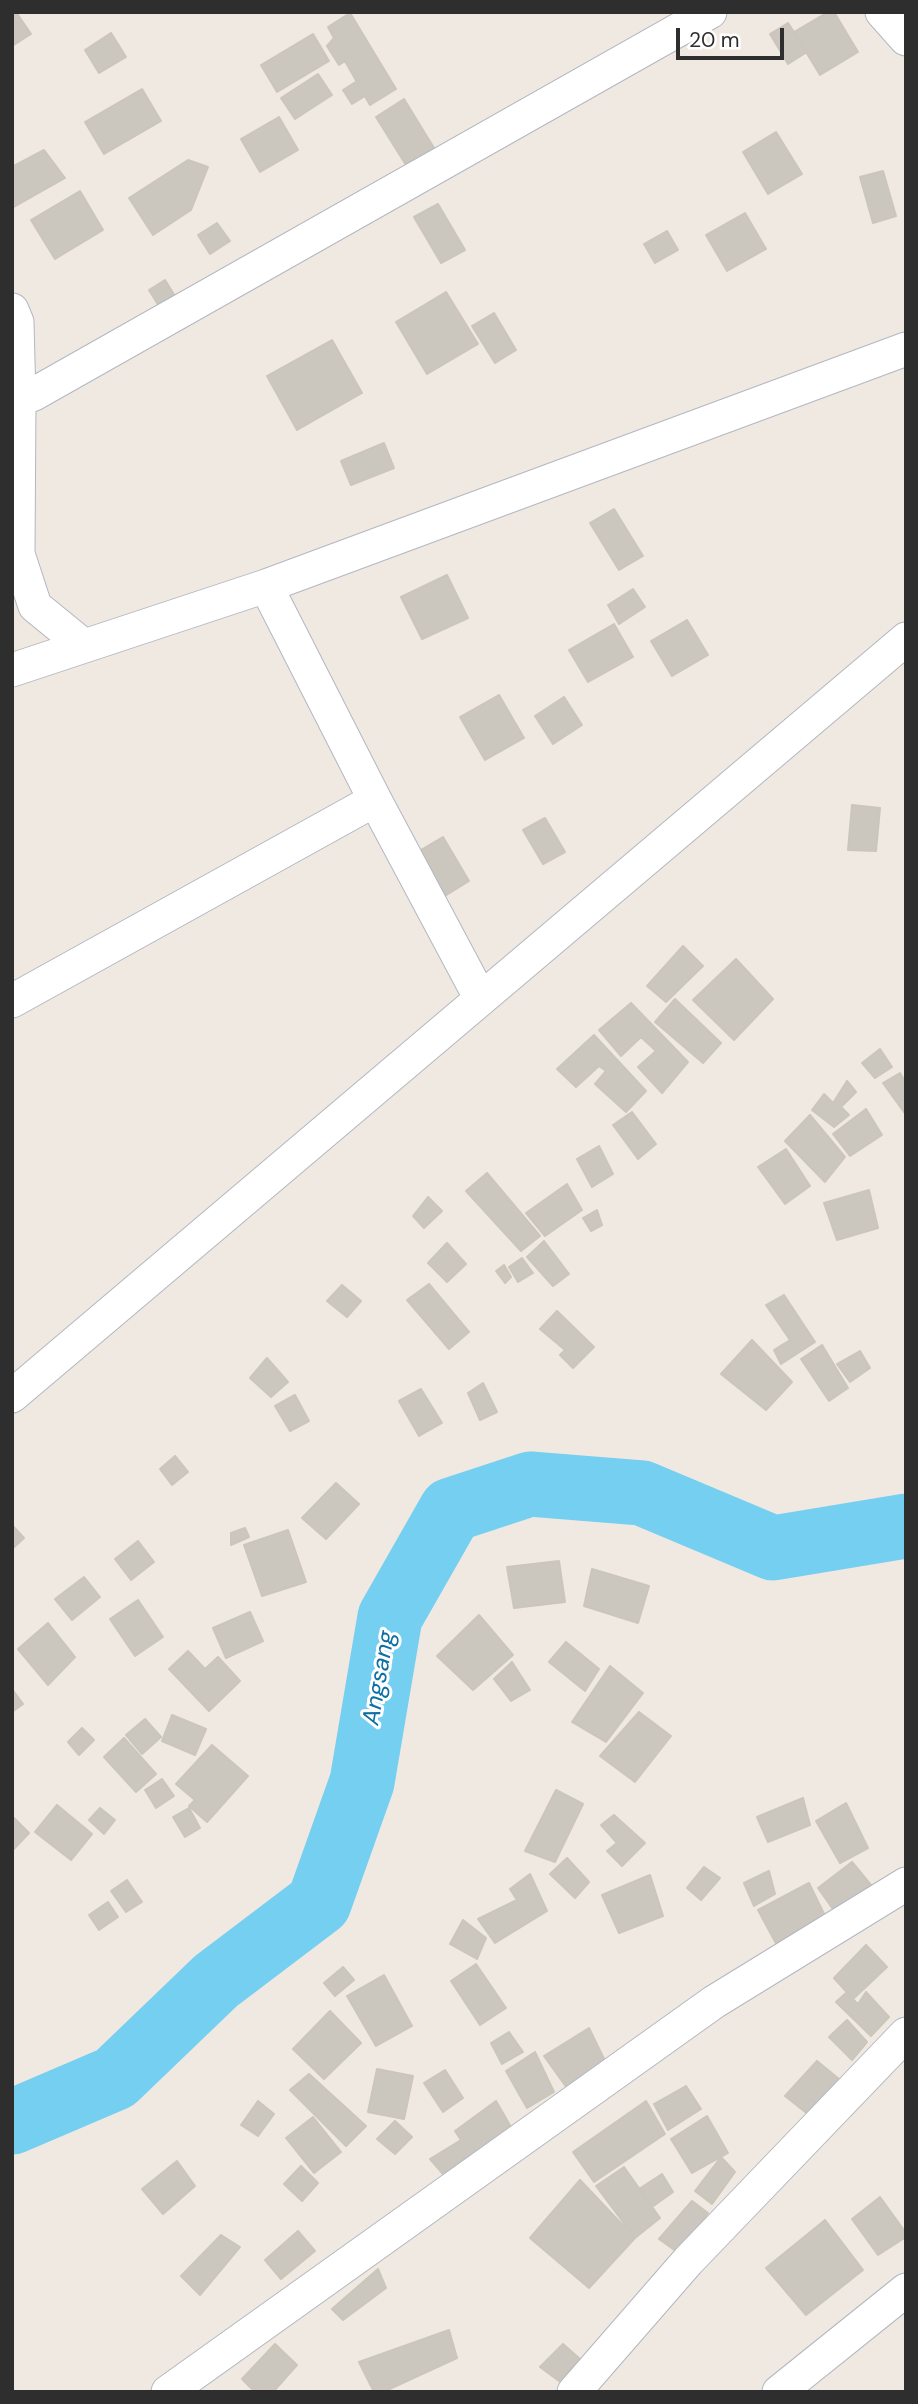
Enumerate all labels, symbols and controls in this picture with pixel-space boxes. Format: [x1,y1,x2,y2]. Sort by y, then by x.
scale bar [680,14,788,58]
text: 20 m [689,26,740,54]
water label: Angsang [358,1629,402,1727]

